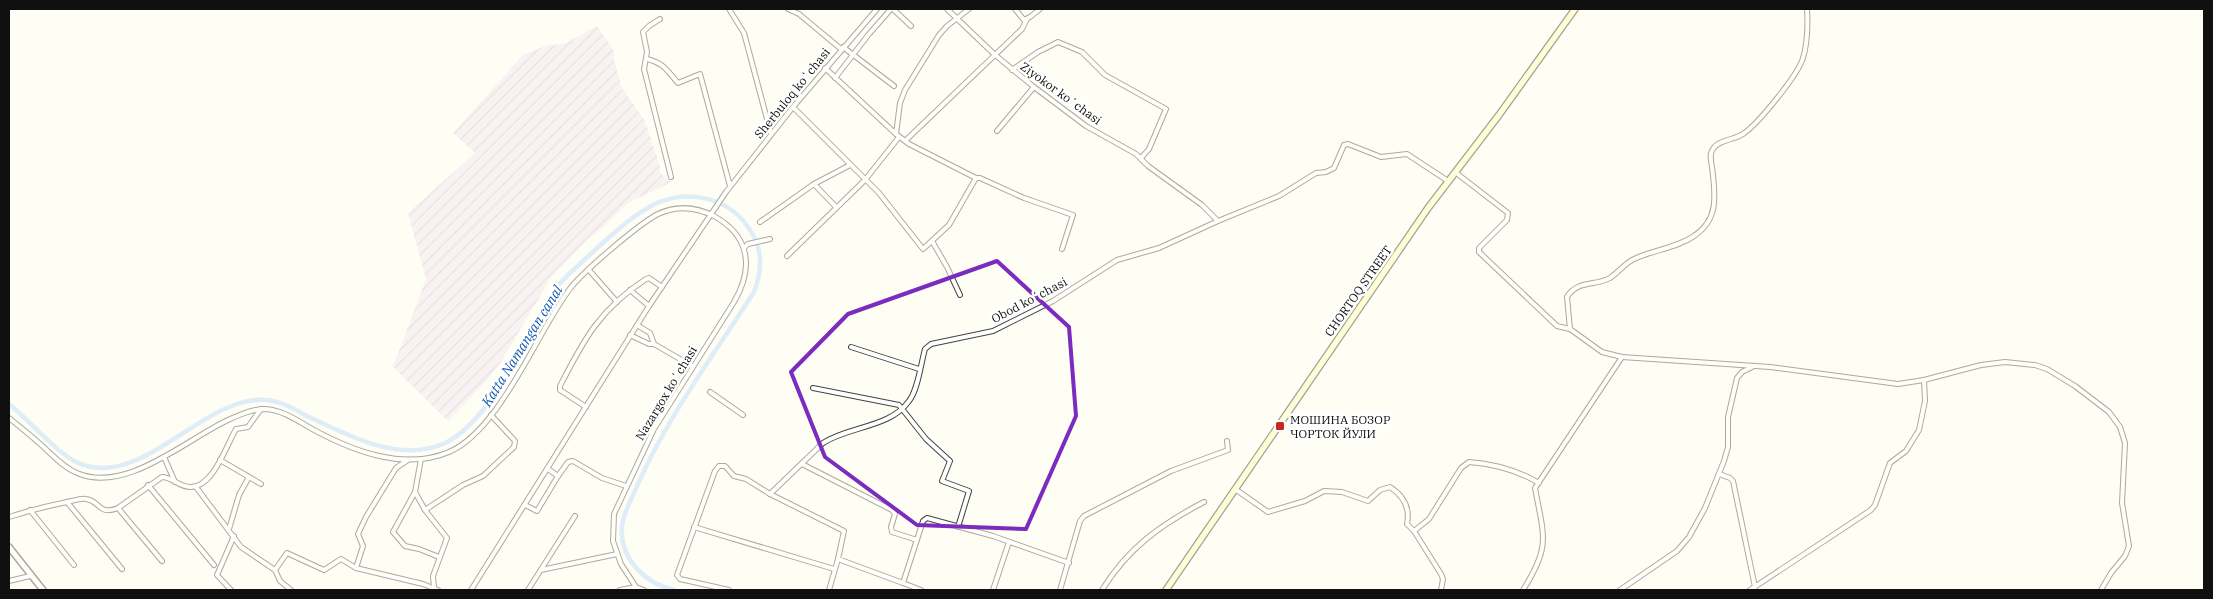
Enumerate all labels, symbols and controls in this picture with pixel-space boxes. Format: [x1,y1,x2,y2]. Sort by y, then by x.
street label: Sherbuloq koʻchasi [751,45,833,141]
street label: Ziyokor koʻchasi [1017,58,1105,128]
street label: CHORTOQ STREET [1321,243,1395,339]
street label: Obod koʻchasi [989,274,1070,326]
water label: Katta Namangan canal [477,281,567,411]
street label: Nazargox koʻchasi [632,343,700,443]
place label: МОШИНА БОЗОР ЧОРТОК ЙУЛИ [1290,412,1390,441]
marker: МОШИНА БОЗОР ЧОРТОК ЙУЛИ [1274,420,1286,432]

